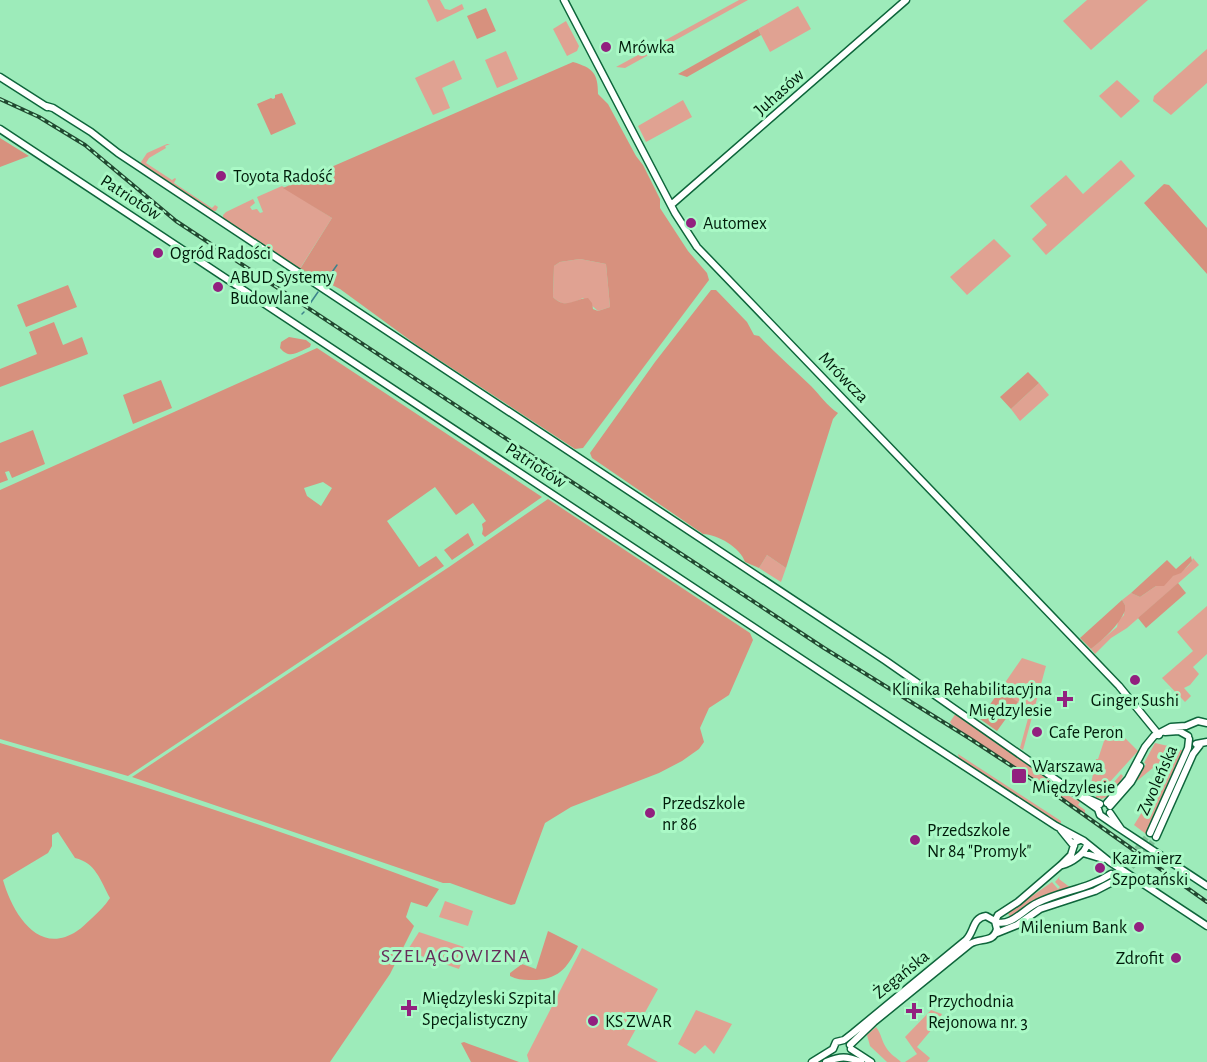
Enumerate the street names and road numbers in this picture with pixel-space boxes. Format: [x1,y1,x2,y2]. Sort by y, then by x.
street label: Juhasów [751,66,808,119]
street label: Patriotów [97,172,164,224]
street label: Mrówcza [815,349,872,407]
street label: Patriotów [502,440,569,492]
street label: Zwoleńska [1134,743,1181,818]
street label: Żegańska [869,945,933,1003]

